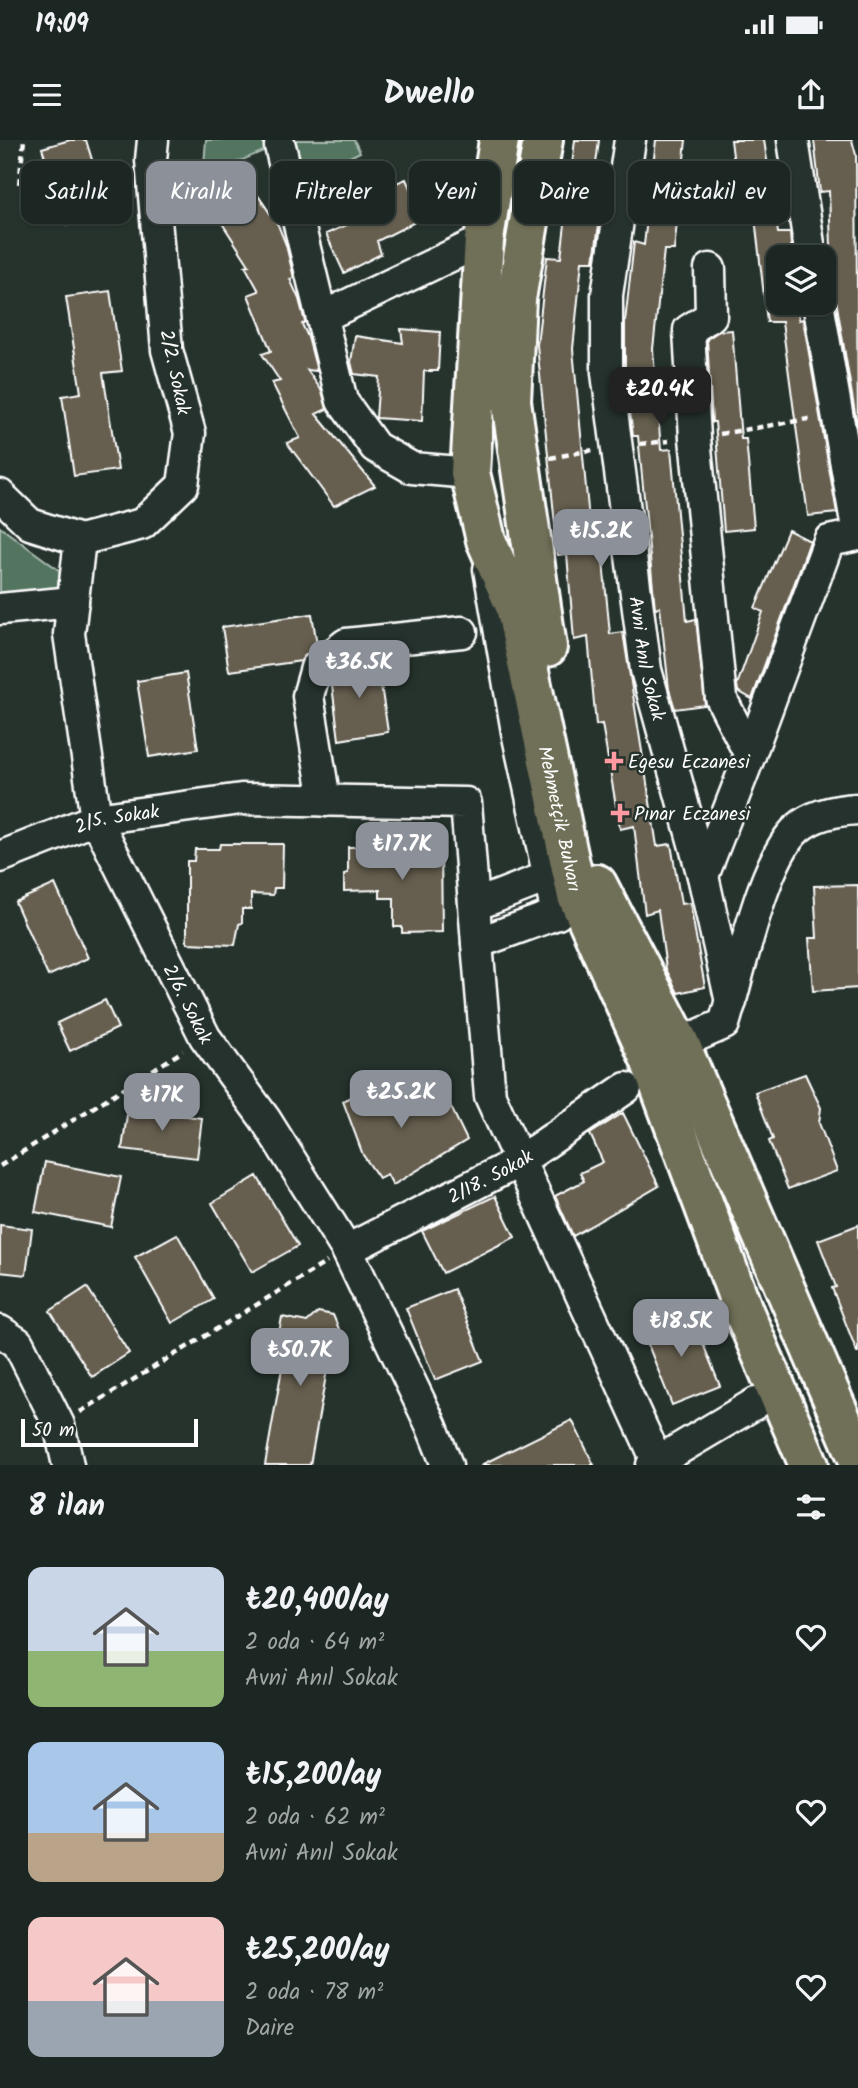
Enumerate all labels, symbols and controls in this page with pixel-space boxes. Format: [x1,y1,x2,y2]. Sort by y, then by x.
text: 19:09 [35,4,89,46]
text: Dwello [383,69,475,120]
icon: menu [28,76,66,114]
icon: share [792,76,830,114]
chip: Satılık [21,161,132,224]
chip: Kiralık [146,161,256,224]
chip: Filtreler [270,161,395,224]
chip: Yeni [409,161,500,224]
chip: Daire [514,161,614,224]
chip: Müstakil ev [628,161,790,224]
map controls [766,245,836,315]
button: layers [766,245,836,315]
street label: 2/2. Sokak [150,327,198,418]
pin: ₺20.4K [603,368,717,427]
text: ₺20.4K [625,372,695,408]
pin: ₺15.2K [544,510,658,569]
text: ₺15.2K [569,514,633,550]
street label: Avni Anıl Sokak [619,595,672,725]
pin: ₺36.5K [302,640,416,700]
text: ₺36.5K [325,645,393,681]
street label: Mehmetçik Bulvarı [528,743,589,895]
place label: Egesu Eczanesi [628,748,751,778]
marker: Egesu Eczanesi [606,753,622,769]
street label: 2/5. Sokak [71,797,161,843]
place label: Pınar Eczanesi [634,800,752,830]
marker: Pınar Eczanesi [612,805,628,821]
pin: ₺17.7K [345,822,459,882]
text: ₺17.7K [372,827,432,863]
street label: 2/6. Sokak [154,959,219,1052]
pin: ₺25.2K [344,1070,458,1130]
pin: ₺17K [121,1074,203,1133]
text: ₺25.2K [366,1075,436,1111]
text: ₺17K [140,1078,184,1114]
street label: 2/18. Sokak [443,1143,540,1213]
pin: ₺18.5K [624,1300,738,1359]
text: ₺18.5K [649,1304,713,1340]
pin: ₺50.7K [243,1328,357,1388]
text: ₺50.7K [267,1333,333,1369]
scale bar [21,1416,198,1448]
text: 50 m [32,1416,74,1446]
text: 8 ilan [28,1483,105,1531]
icon: filters [792,1488,830,1526]
text: ₺20,400/ay [245,1577,389,1625]
icon: home [84,1595,168,1679]
icon: heart [792,1618,830,1656]
text: 2 oda · 64 m² [245,1625,384,1661]
text: Avni Anıl Sokak [245,1661,398,1697]
text: ₺15,200/ay [245,1752,381,1800]
icon: home [84,1770,168,1854]
icon: heart [792,1793,830,1831]
text: 2 oda · 62 m² [245,1800,385,1836]
text: Avni Anıl Sokak [245,1836,398,1872]
text: ₺25,200/ay [245,1927,390,1975]
icon: home [84,1945,168,2029]
icon: heart [792,1968,830,2006]
text: 2 oda · 78 m² [245,1975,383,2011]
text: Daire [245,2011,294,2047]

